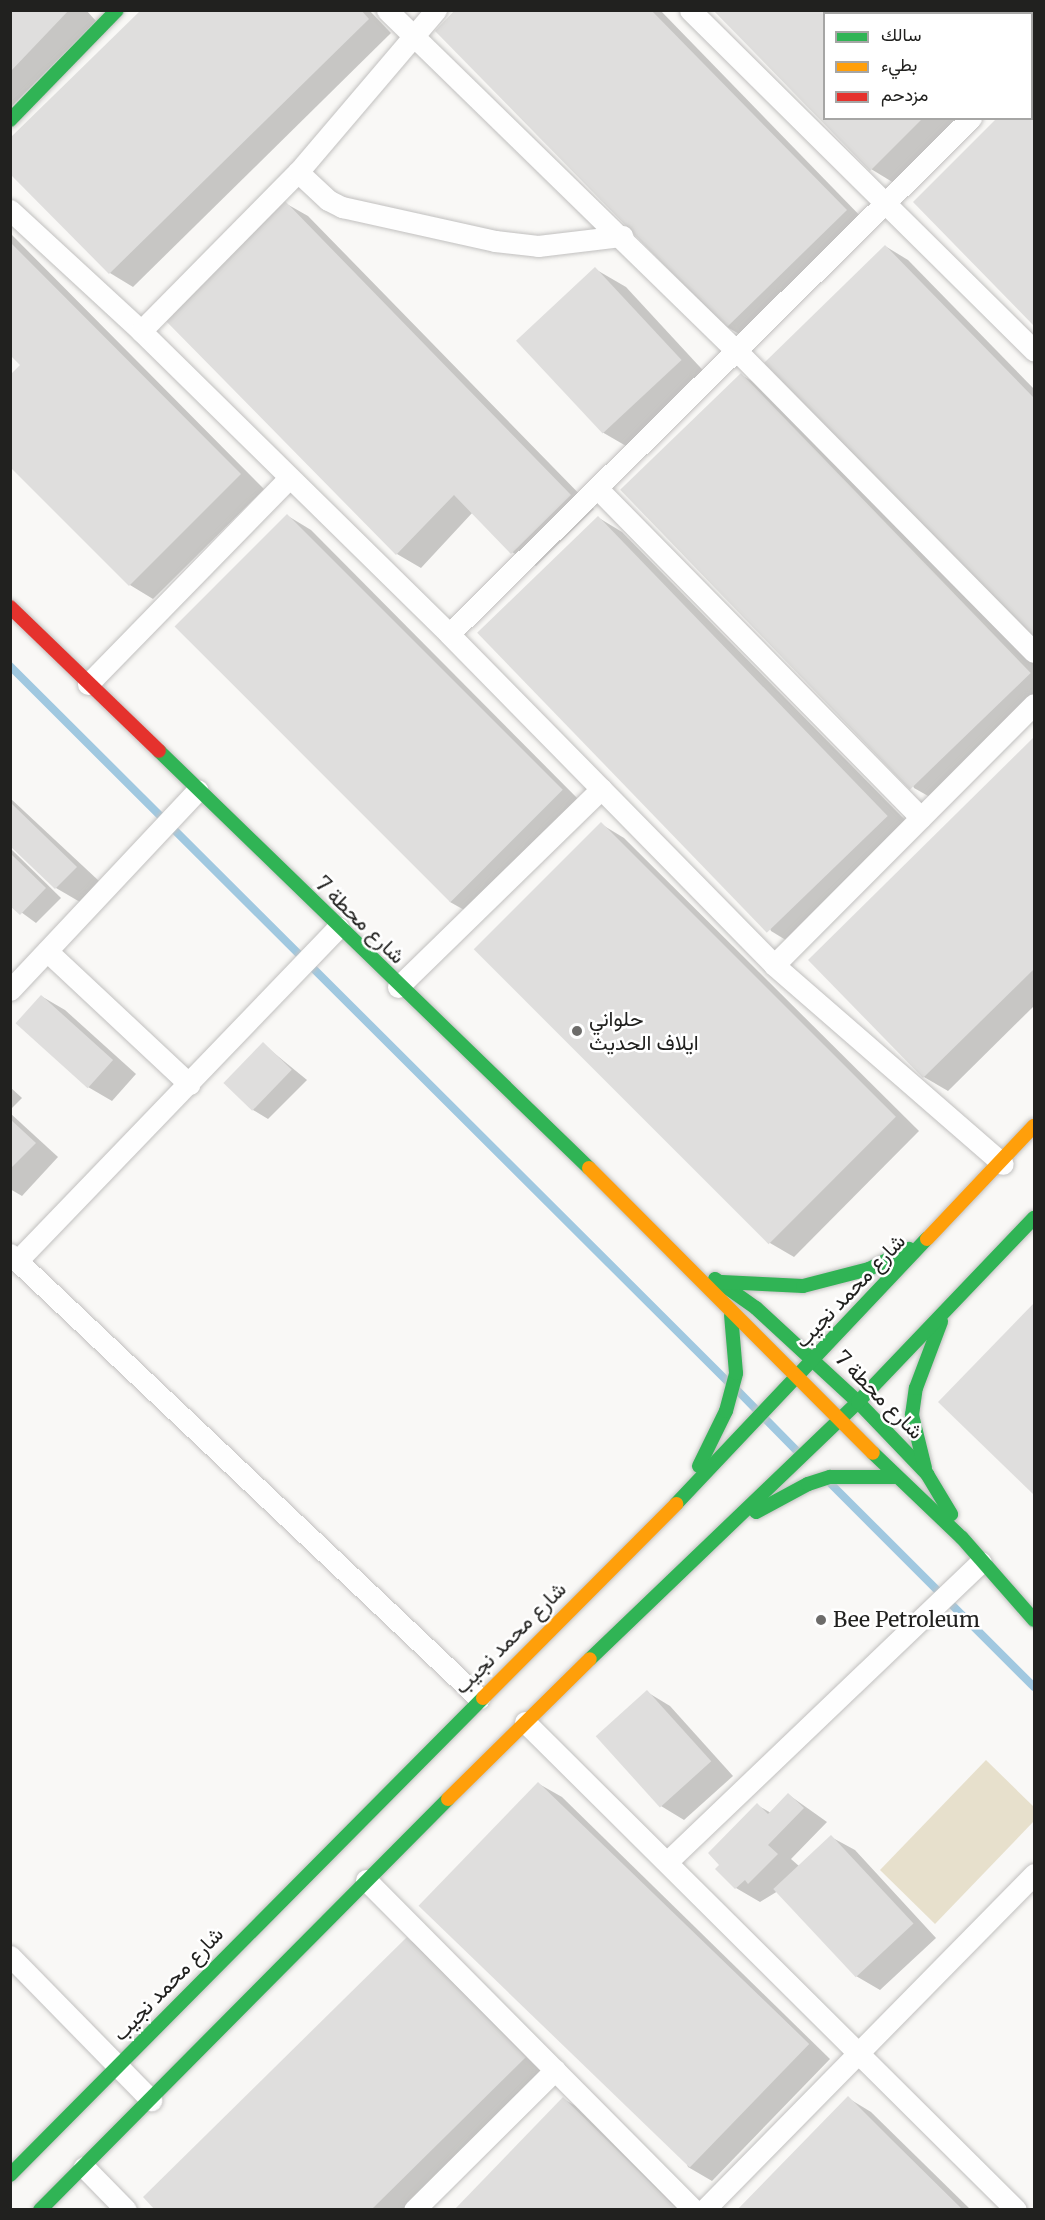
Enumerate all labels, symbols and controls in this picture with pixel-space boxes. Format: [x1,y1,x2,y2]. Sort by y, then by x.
legend [823,12,1033,120]
text: سالك [881,23,921,46]
text: بطيء [881,53,917,76]
text: مزدحم [881,83,928,106]
street label: شارع محطة 7 [310,871,410,969]
place label: حلواني ايلاف الحديث [589,1006,699,1056]
marker: حلواني ايلاف الحديث [570,1024,584,1038]
street label: شارع محمد نجيب [789,1229,911,1353]
street label: شارع محطة 7 [830,1346,928,1444]
street label: شارع محمد نجيب [449,1577,571,1699]
place label: Bee Petroleum [833,1607,980,1633]
marker: Bee Petroleum [814,1613,828,1627]
street label: شارع محمد نجيب [107,1922,229,2046]

